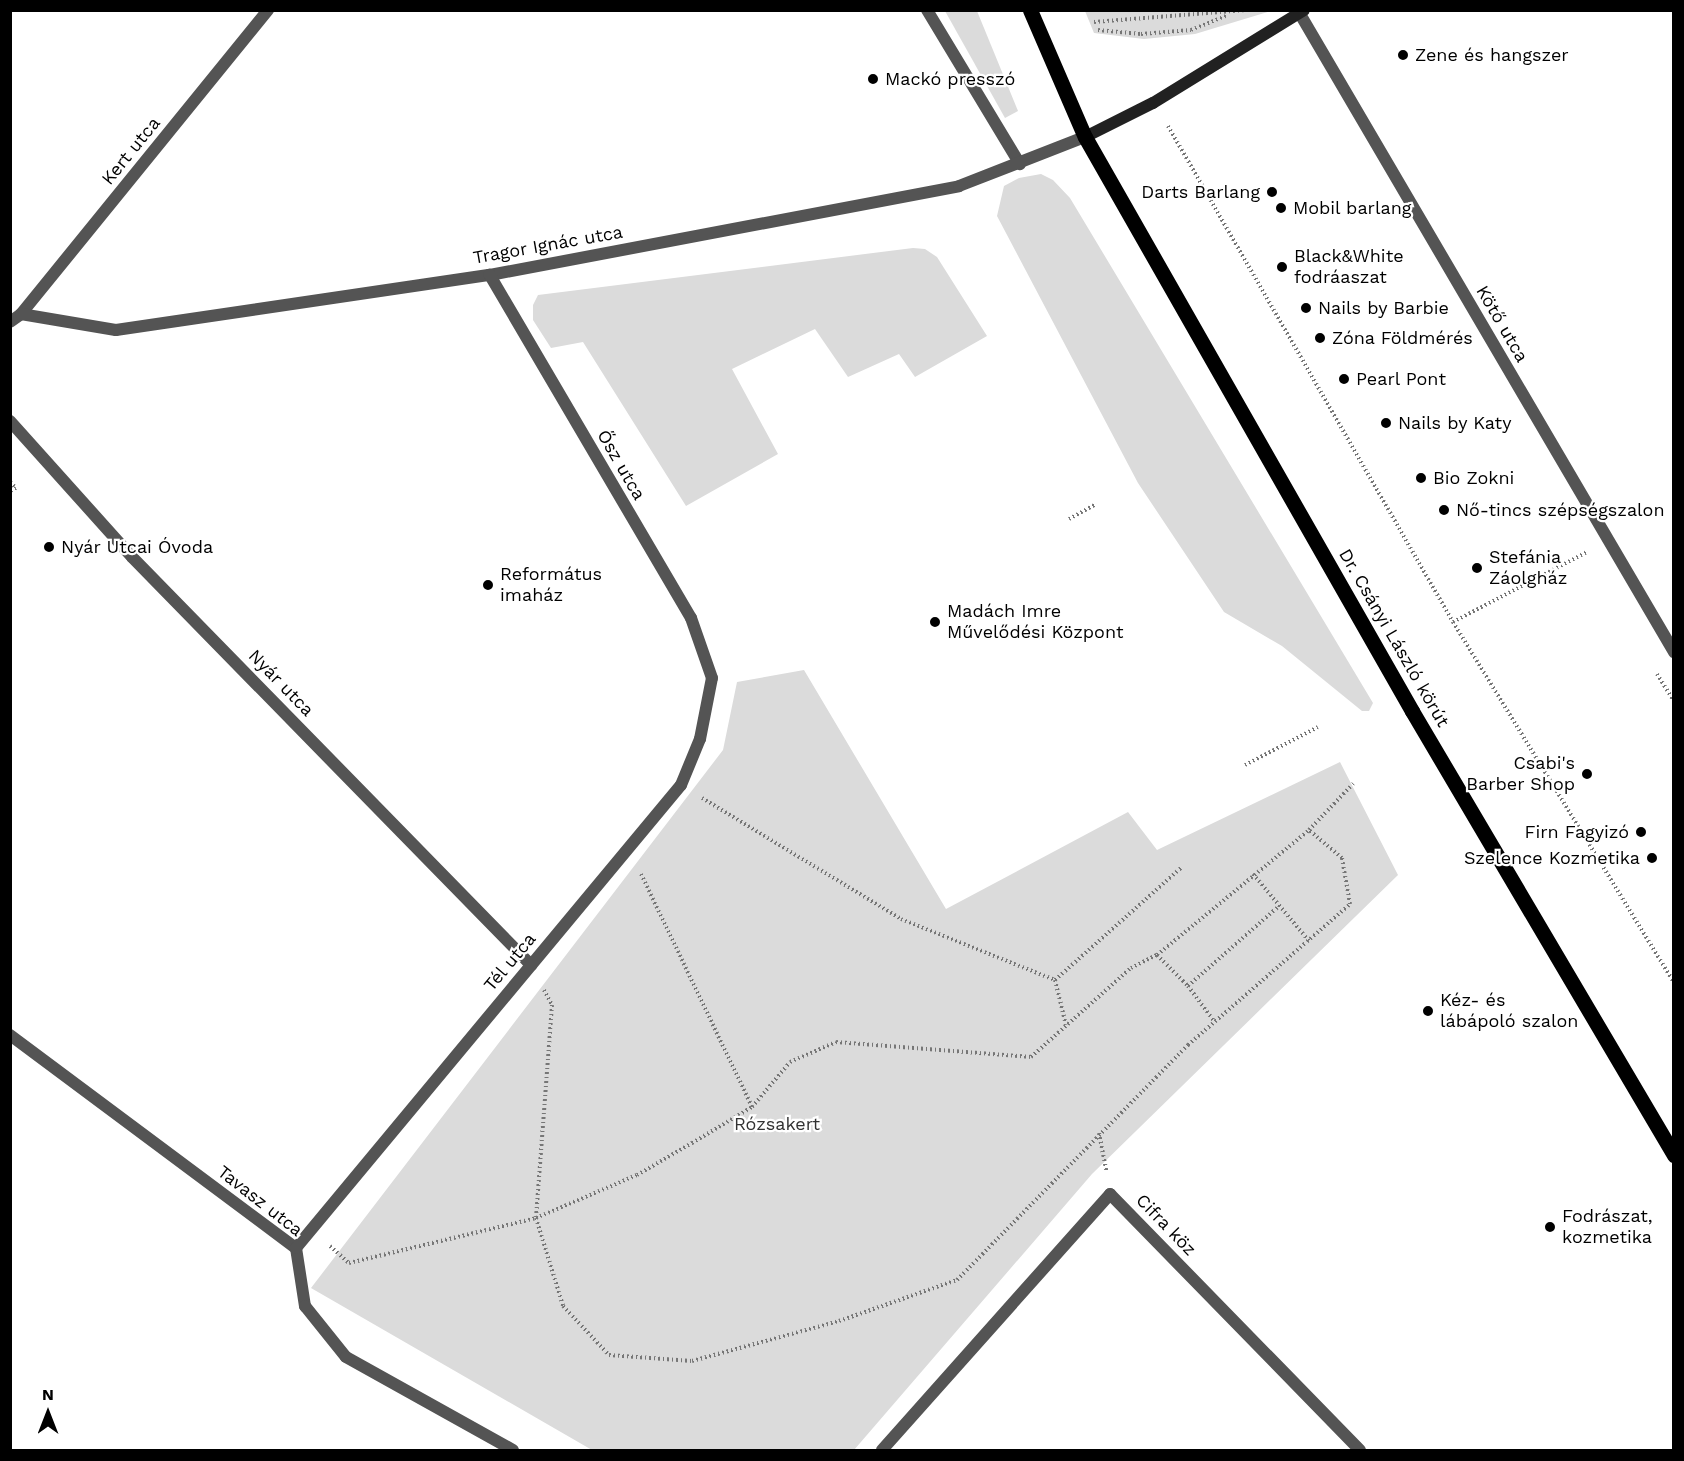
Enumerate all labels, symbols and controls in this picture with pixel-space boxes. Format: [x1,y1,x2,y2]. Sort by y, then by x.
place label: Zene és hangszer [1415,44,1569,66]
marker: Zene és hangszer [1396,48,1410,62]
place label: Mackó presszó [885,68,1015,90]
marker: Mackó presszó [866,72,880,86]
street label: Kert utca [97,113,165,189]
place label: Darts Barlang [1141,181,1260,203]
marker: Darts Barlang [1265,185,1279,199]
place label: Mobil barlang [1293,197,1412,219]
marker: Mobil barlang [1274,201,1288,215]
street label: Tragor Ignác utca [471,221,625,269]
place label: Black&White fodráaszat [1294,246,1404,288]
marker: Black&White fodráaszat [1275,260,1289,274]
street label: Kötő utca [1471,282,1533,366]
place label: Nails by Barbie [1318,297,1449,319]
marker: Nails by Barbie [1299,301,1313,315]
place label: Zóna Földmérés [1332,327,1473,349]
marker: Zóna Földmérés [1313,331,1327,345]
place label: Pearl Pont [1356,368,1447,390]
marker: Pearl Pont [1337,372,1351,386]
place label: Nails by Katy [1398,412,1512,434]
marker: Nails by Katy [1379,416,1393,430]
street label: Ősz utca [592,426,650,504]
place label: Bio Zokni [1433,467,1514,489]
marker: Bio Zokni [1414,471,1428,485]
place label: Nő-tincs szépségszalon [1456,499,1665,521]
marker: Nő-tincs szépségszalon [1437,503,1451,517]
place label: Nyár Utcai Óvoda [61,536,214,558]
marker: Nyár Utcai Óvoda [42,540,56,554]
street label: Dr. Csányi László körút [1334,545,1454,731]
place label: Stefánia Záolgház [1489,547,1567,590]
marker: Stefánia Záolgház [1470,561,1484,575]
place label: Református imaház [500,564,602,606]
marker: Református imaház [481,578,495,592]
place label: Madách Imre Művelődési Központ [947,601,1123,644]
marker: Madách Imre Művelődési Központ [928,615,942,629]
street label: Nyár utca [244,645,318,721]
place label: Csabi's Barber Shop [1466,753,1575,795]
marker: Csabi's Barber Shop [1580,767,1594,781]
place label: Firn Fagyizó [1524,821,1629,843]
marker: Firn Fagyizó [1634,825,1648,839]
place label: Szelence Kozmetika [1464,847,1640,869]
marker: Szelence Kozmetika [1645,851,1659,865]
street label: Tél utca [479,928,541,996]
place label: Kéz- és lábápoló szalon [1440,990,1578,1032]
marker: Kéz- és lábápoló szalon [1421,1004,1435,1018]
park label: Rózsakert [734,1113,820,1135]
street label: Tavasz utca [213,1161,307,1241]
street label: Cifra köz [1131,1190,1201,1260]
place label: Fodrászat, kozmetika [1562,1206,1653,1248]
marker: Fodrászat, kozmetika [1543,1220,1557,1234]
north arrow [18,1383,78,1443]
text: N [42,1385,54,1404]

